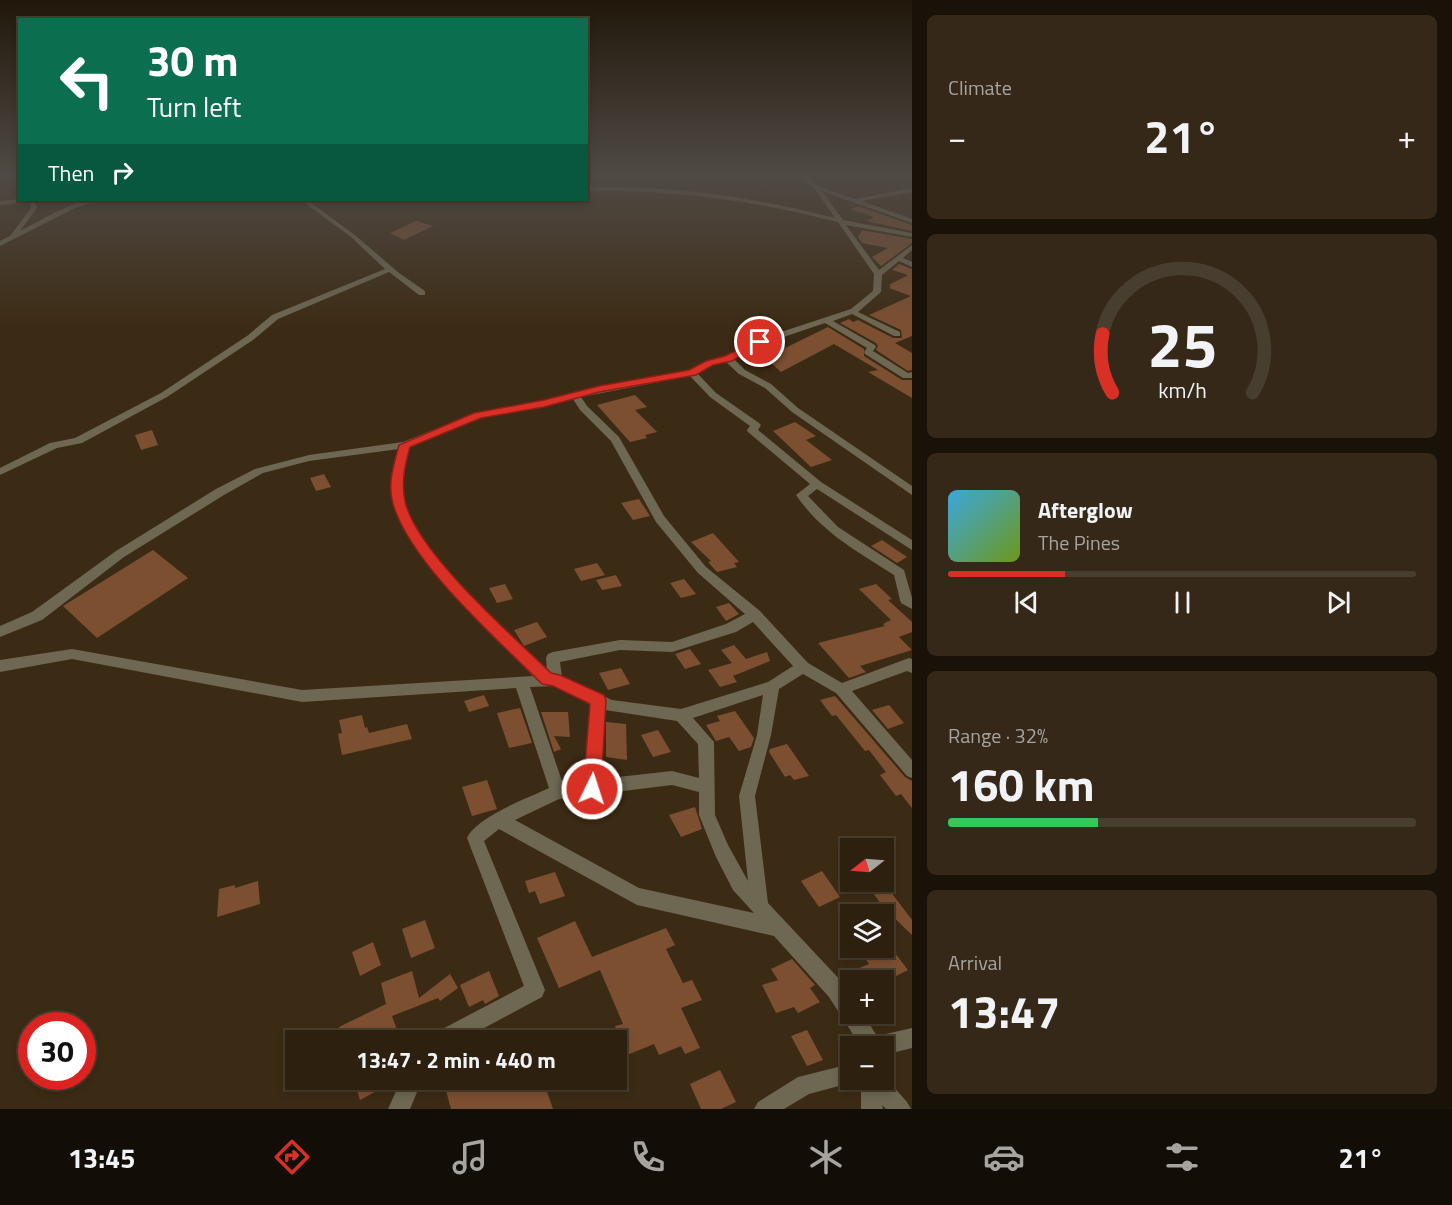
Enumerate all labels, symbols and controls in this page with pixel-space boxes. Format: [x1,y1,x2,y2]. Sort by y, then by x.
text: 30 m [147,28,239,92]
icon: left [48,42,126,120]
text: Climate [948,72,1012,103]
text: Turn left [147,86,241,127]
text: 21° [1144,102,1220,170]
text: − [948,112,966,162]
text: + [1398,112,1416,162]
text: Then [48,156,94,190]
icon: right [106,156,139,189]
text: 25 [1147,296,1217,391]
pin [734,316,785,367]
icon: arrive [743,325,776,358]
text: km/h [1158,374,1206,406]
text: Afterglow [1038,493,1133,527]
text: The Pines [1038,527,1120,558]
icon: previous [1010,586,1043,619]
icon: pause [1166,586,1199,619]
icon: next [1322,586,1355,619]
text: Range · 32% [948,720,1048,751]
text: 160 km [948,750,1094,818]
position arrow [560,757,624,821]
north arrow [840,838,894,892]
map controls [840,838,894,1090]
button: layers [840,904,894,958]
text: Arrival [948,947,1002,978]
button: + [840,970,894,1024]
text: 13:47 [948,977,1060,1045]
speed limit sign: 30 [18,1012,96,1090]
button: − [840,1036,894,1090]
text: 13:47 · 2 min · 440 m [356,1043,556,1077]
icon: directions [271,1136,313,1178]
icon: music [449,1136,491,1178]
icon: phone [627,1136,669,1178]
icon: climate [805,1136,847,1178]
icon: car [983,1136,1025,1178]
icon: filters [1161,1136,1203,1178]
text: 13:45 [68,1137,135,1178]
text: 21° [1339,1137,1384,1178]

